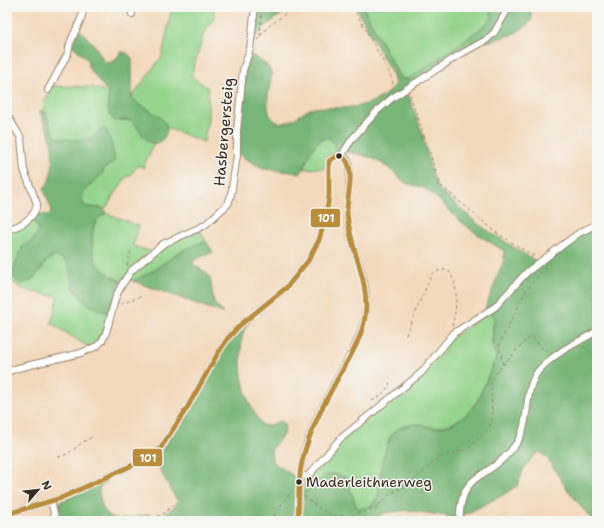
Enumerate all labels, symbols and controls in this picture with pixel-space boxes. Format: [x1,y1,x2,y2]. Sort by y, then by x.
street label: Hasbergersteig [209,77,239,187]
unlabelled marker [334,151,344,161]
line badge: 101 [310,208,341,228]
text: 101 [317,211,335,226]
line badge: 101 [132,448,163,467]
text: 101 [139,451,157,466]
north arrow [18,470,58,510]
place label: Maderleithnerweg [306,473,432,491]
marker: Maderleithnerweg [294,477,304,487]
text: N [38,478,55,493]

